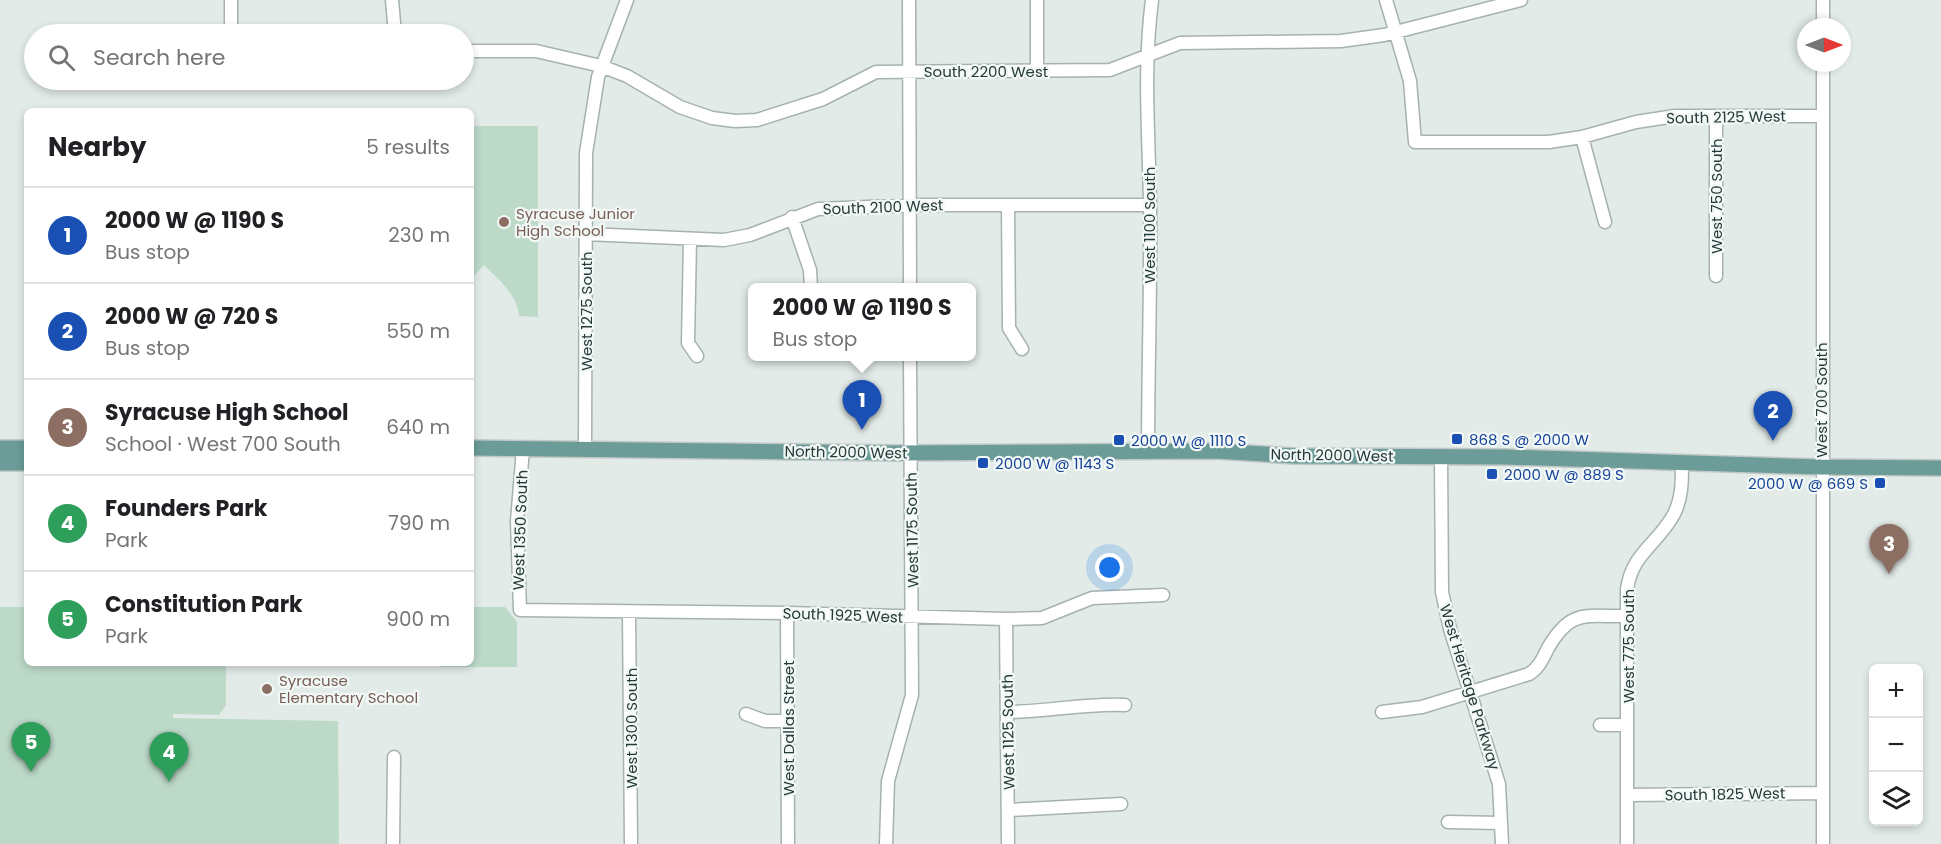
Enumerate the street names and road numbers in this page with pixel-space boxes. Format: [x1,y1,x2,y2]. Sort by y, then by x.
street label: South 2200 West [924,61,1048,82]
street label: South 2125 West [1666,105,1786,129]
street label: West 750 South [1706,138,1727,254]
street label: West 1100 South [1139,167,1160,283]
street label: South 2100 West [822,194,944,220]
street label: West 1275 South [576,251,597,371]
street label: West 700 South [1811,342,1832,458]
street label: North 2000 West [784,440,908,464]
street label: North 2000 West [1270,443,1394,467]
street label: West 1350 South [507,469,533,591]
street label: West 1175 South [900,472,924,588]
street label: West 775 South [1618,589,1639,703]
street label: South 1925 West [782,602,904,628]
street label: West Heritage Parkway [1435,602,1505,773]
street label: West Dallas Street [778,660,799,796]
street label: West 1300 South [621,668,642,788]
street label: West 1125 South [996,674,1020,790]
street label: South 1825 West [1665,782,1785,806]

